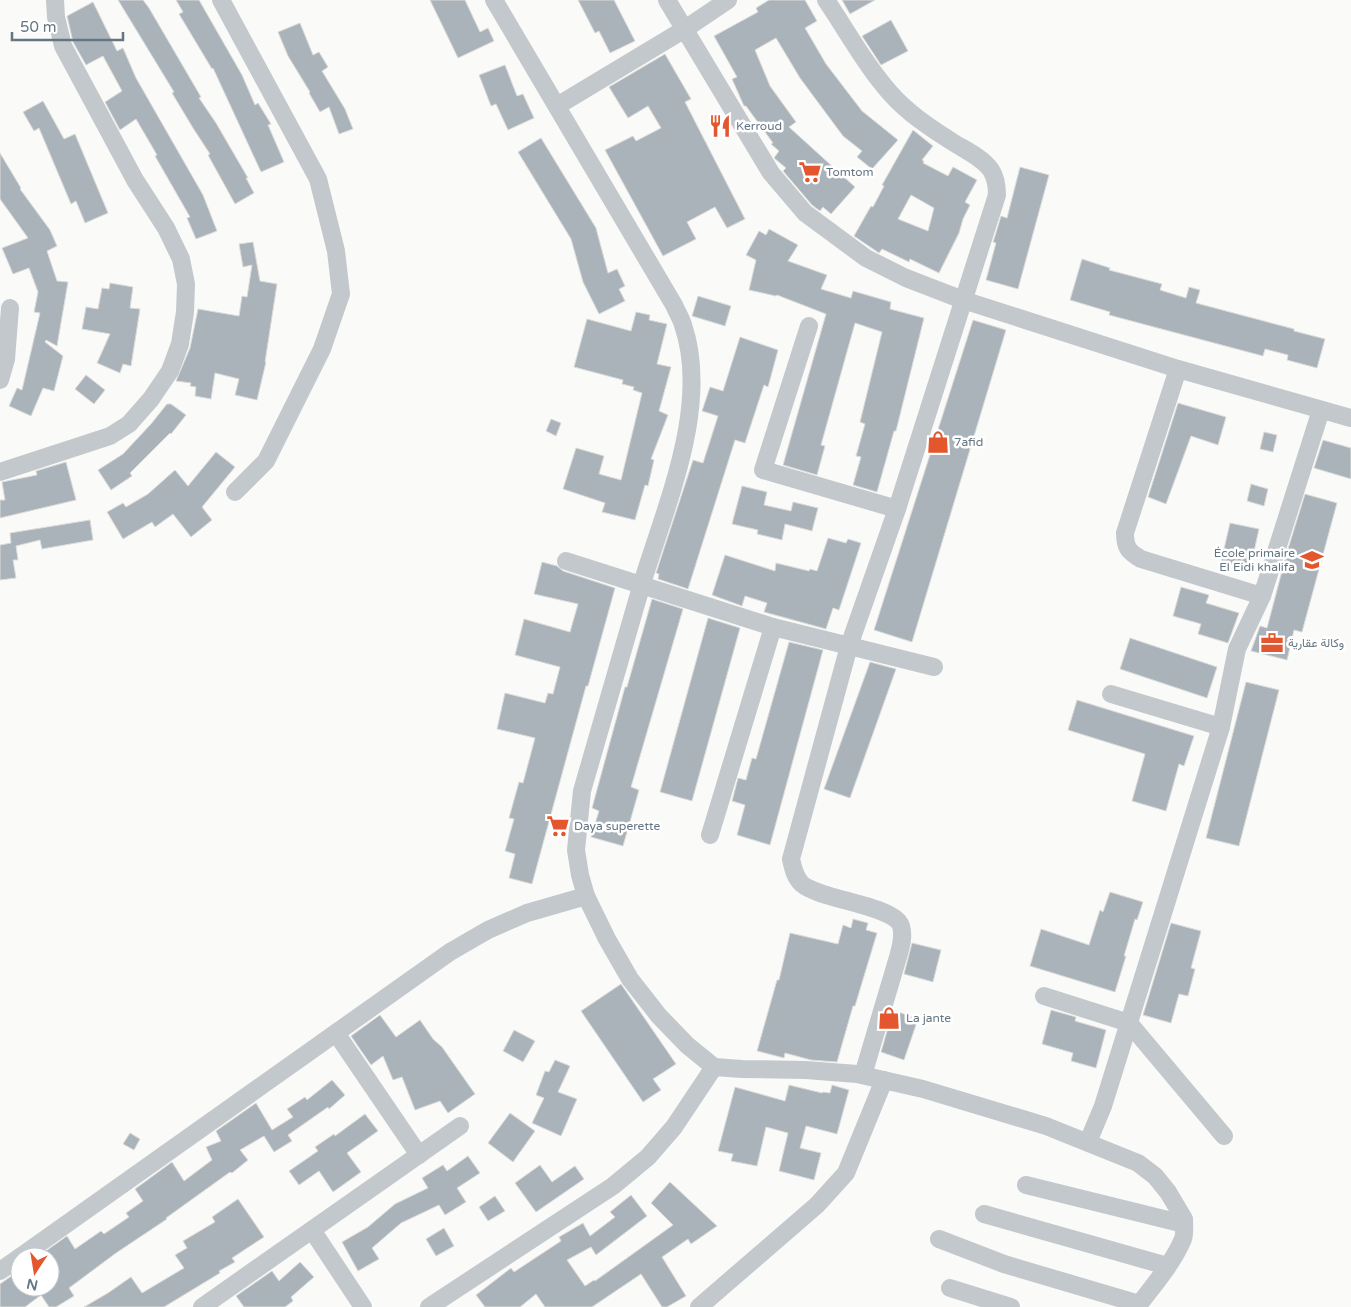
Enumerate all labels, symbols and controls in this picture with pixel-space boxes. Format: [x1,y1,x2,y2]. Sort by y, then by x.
scale bar [12,10,124,42]
text: 50 m [20,18,57,36]
restaurant icon: Kerroud [707,113,733,139]
place label: Kerroud [736,119,782,133]
supermarket icon: Tomtom [797,159,823,185]
place label: Tomtom [826,165,874,179]
shop icon: 7afid [925,429,951,455]
place label: 7afid [954,435,983,449]
place label: École primaire El Eidi khalifa [1214,546,1295,574]
school or university icon: École primaire El Eidi khalifa [1299,547,1325,573]
office icon: وكالة عقارية [1259,630,1285,656]
place label: وكالة عقارية [1288,636,1344,651]
supermarket icon: Daya superette [545,813,571,839]
place label: Daya superette [574,819,660,833]
shop icon: La jante [876,1005,902,1031]
place label: La jante [906,1011,951,1025]
north arrow [10,1247,60,1297]
text: N [25,1275,40,1294]

